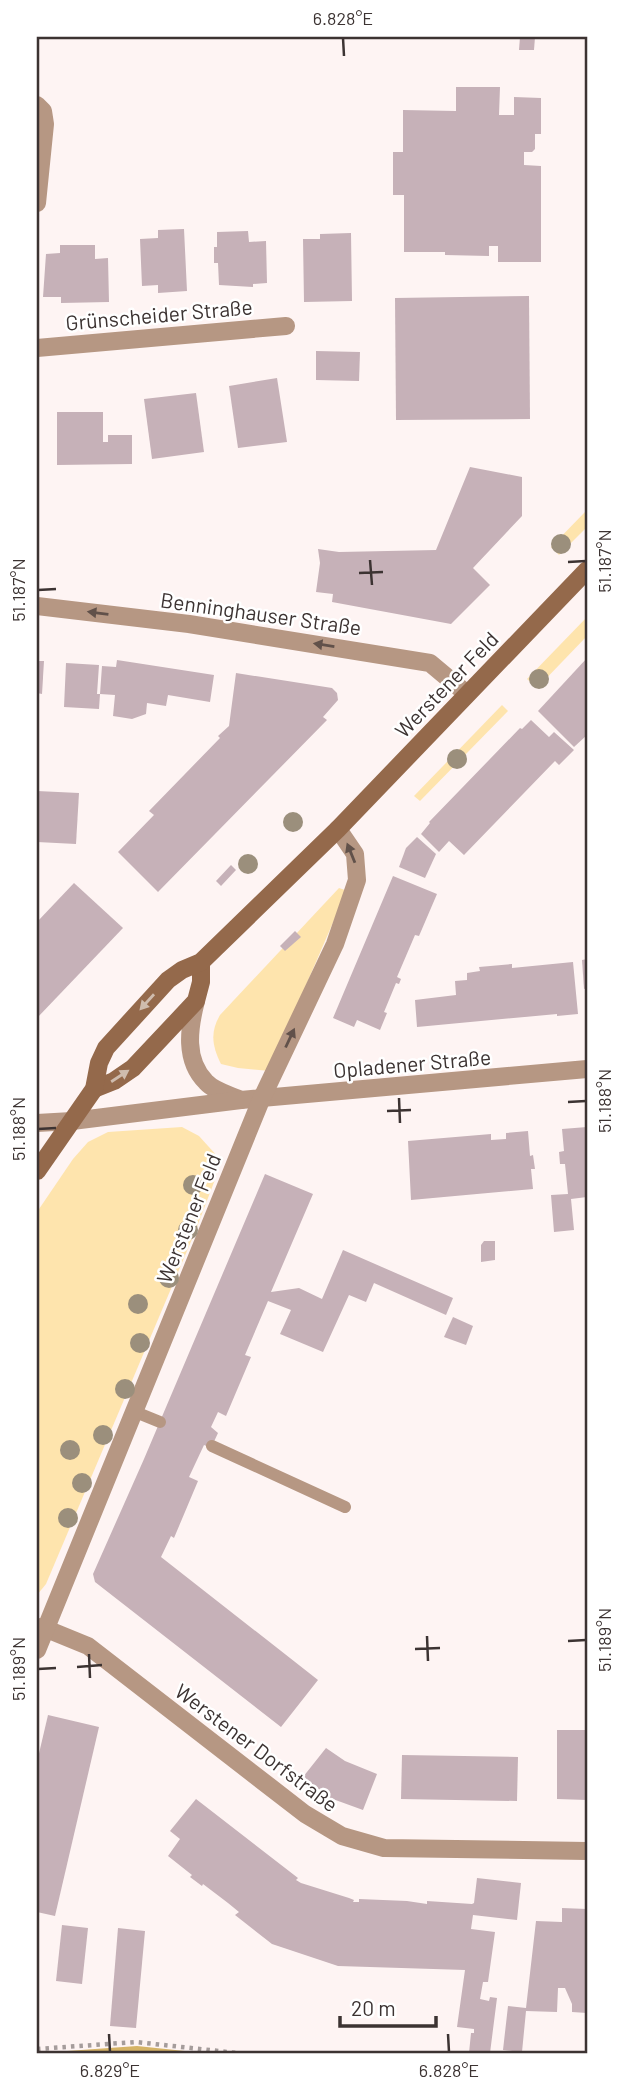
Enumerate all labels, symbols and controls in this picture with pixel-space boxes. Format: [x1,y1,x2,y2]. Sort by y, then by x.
text: 6.828°E [313,7,373,29]
street label: Grünscheider Straße [65,293,253,335]
text: 51.187°N [593,529,615,593]
text: 51.187°N [7,558,29,622]
street label: Benninghauser Straße [159,587,363,639]
one-way arrow [87,608,109,619]
street label: Werstener Feld [389,626,503,742]
one-way arrow [312,639,334,650]
one-way arrow [346,842,357,863]
one-way arrow [139,993,155,1011]
one-way arrow [285,1028,296,1048]
street label: Opladener Straße [332,1044,492,1082]
one-way arrow [111,1069,129,1083]
text: 51.188°N [593,1069,615,1133]
text: 51.188°N [7,1097,29,1161]
street label: Werstener Feld [151,1150,225,1286]
text: 51.189°N [593,1608,615,1672]
text: 51.189°N [7,1637,29,1701]
street label: Werstener Dorfstraße [171,1678,343,1816]
scale bar [340,1985,437,2029]
text: 20 m [351,1995,396,2020]
text: 6.829°E [80,2059,140,2081]
text: 6.828°E [419,2059,479,2081]

